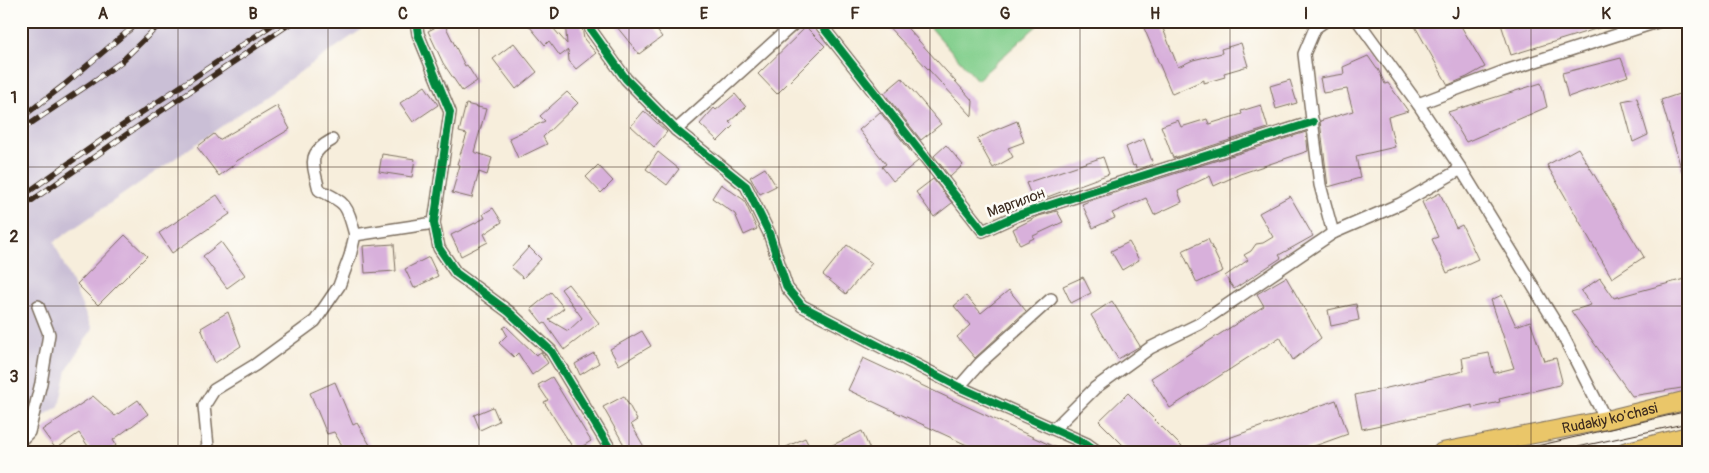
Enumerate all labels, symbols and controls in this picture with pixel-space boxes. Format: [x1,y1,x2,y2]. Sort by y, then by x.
text: A [98,4,109,24]
text: B [248,4,258,24]
text: C [398,4,408,24]
text: D [549,4,559,24]
text: E [700,4,709,24]
text: F [850,4,860,24]
text: G [1000,4,1011,24]
text: H [1150,4,1160,24]
text: I [1304,4,1308,24]
text: J [1452,4,1460,24]
text: K [1601,4,1611,24]
text: 1 [11,88,17,108]
street label: Маргилон [985,184,1047,222]
text: 2 [10,227,19,247]
text: 3 [10,367,19,387]
street label: Rudakiy ko'chasi [1560,398,1660,438]

